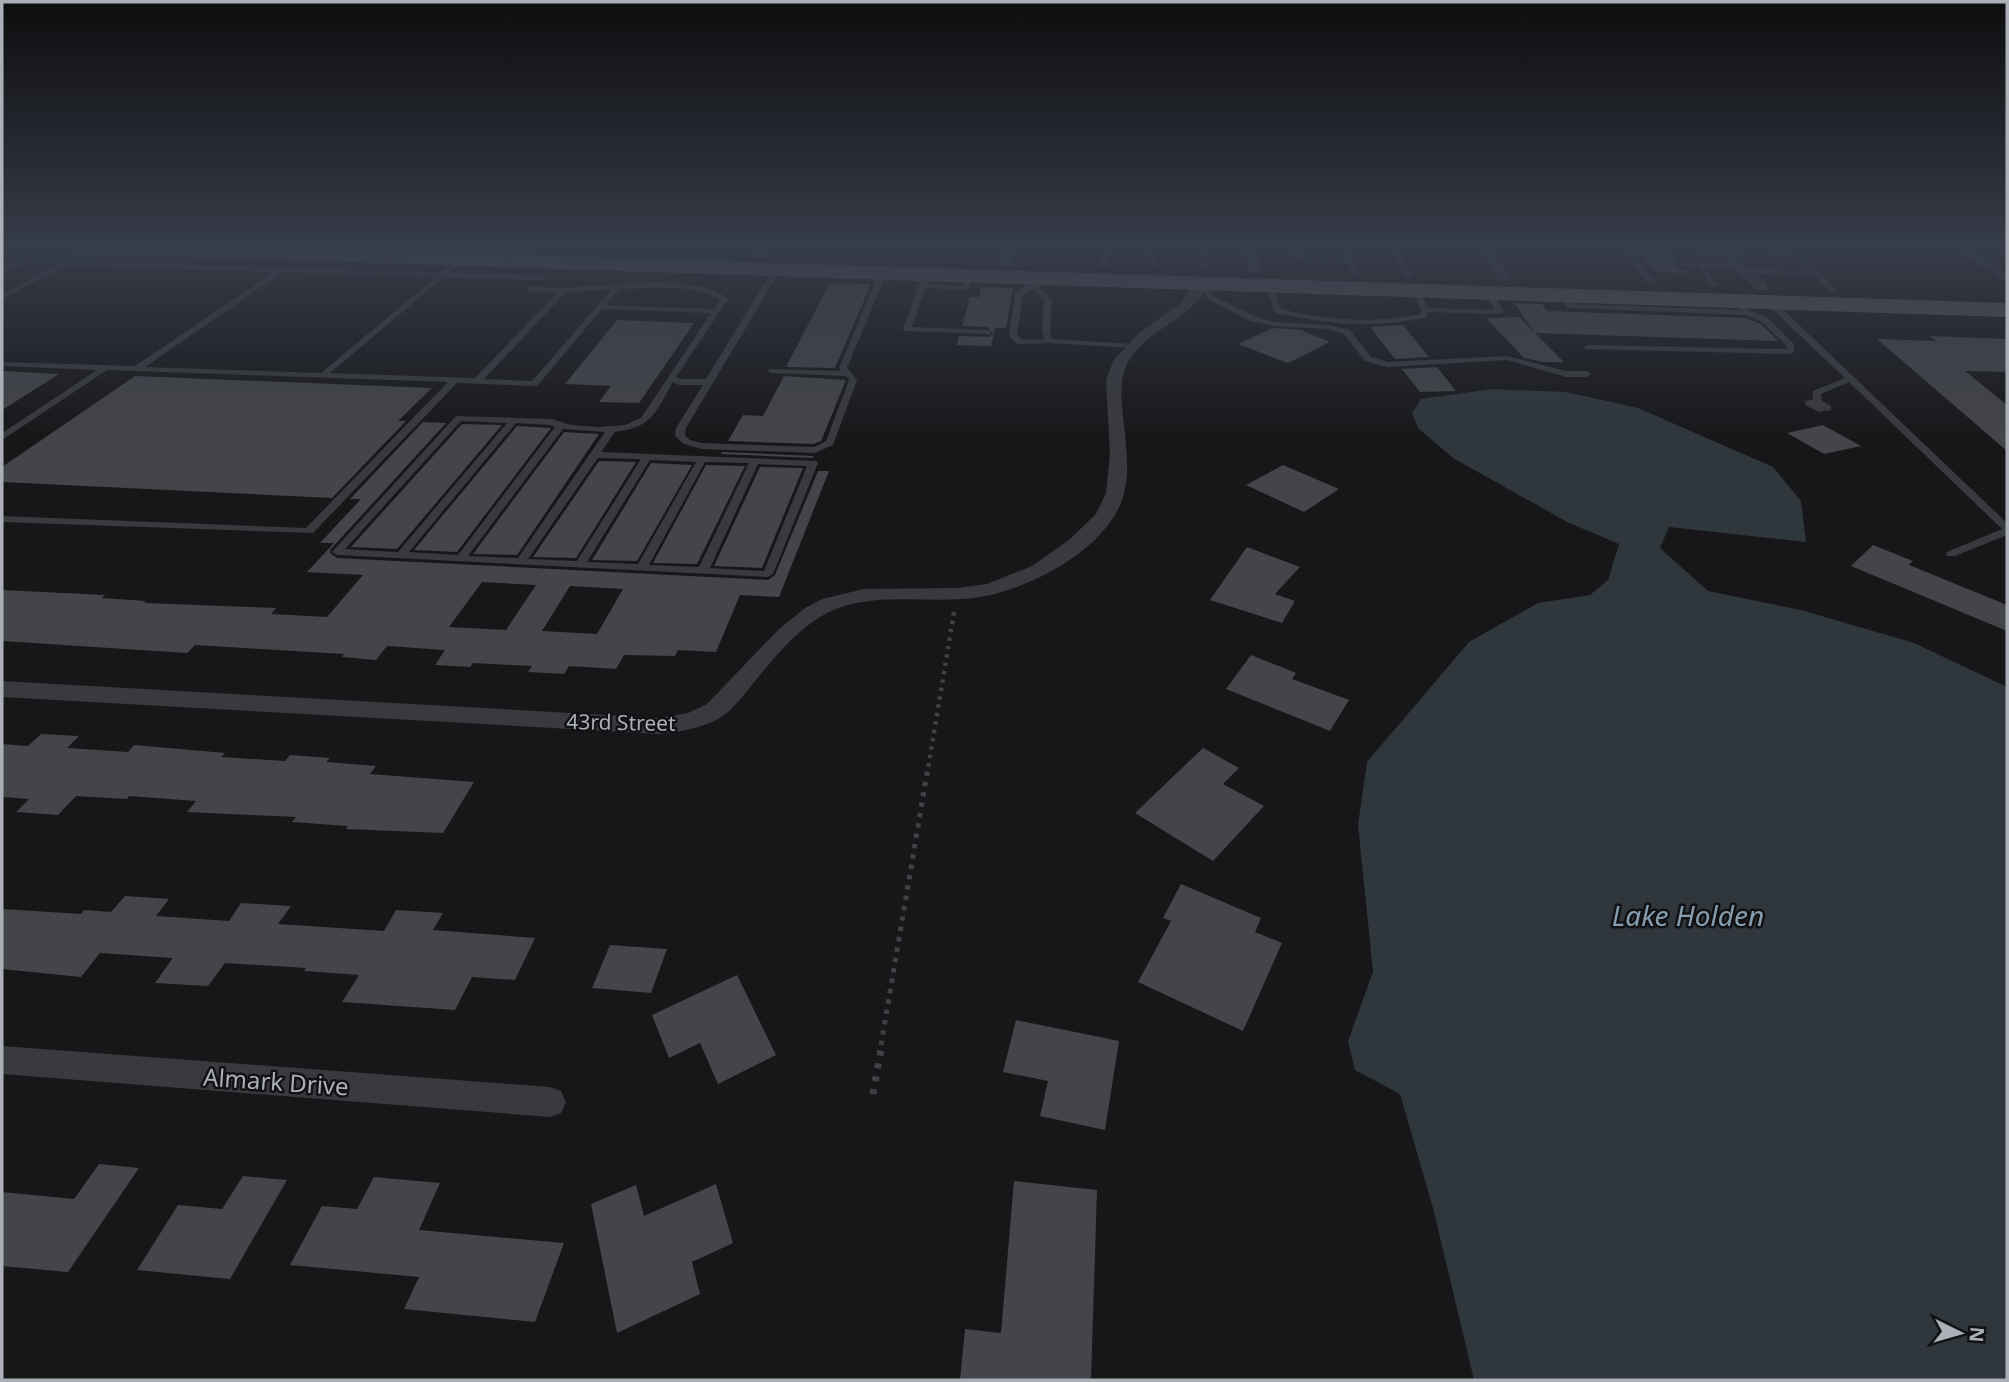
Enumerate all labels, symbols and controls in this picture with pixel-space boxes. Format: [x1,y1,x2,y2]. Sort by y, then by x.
street label: 43rd Street [566,707,676,737]
water label: Lake Holden [1612,896,1764,934]
street label: Almark Drive [202,1059,350,1103]
north arrow [1925,1298,1995,1368]
text: N [1963,1326,1991,1343]

